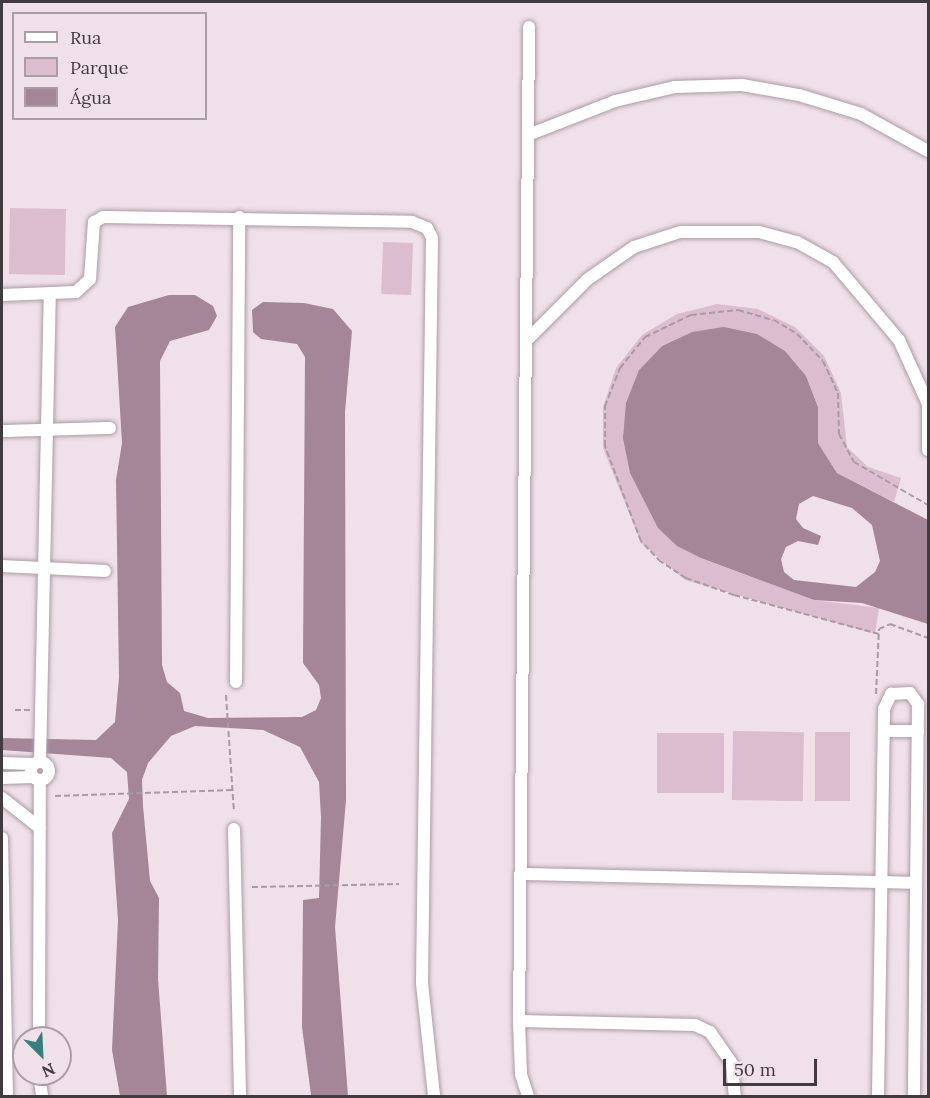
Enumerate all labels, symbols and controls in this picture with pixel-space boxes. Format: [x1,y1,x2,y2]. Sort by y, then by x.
legend [12,12,207,120]
text: Rua [70,26,101,49]
text: Parque [70,56,129,79]
text: Água [70,86,111,109]
north arrow [12,1026,72,1086]
scale bar [726,1047,820,1085]
text: 50 m [734,1058,776,1081]
text: N [39,1059,58,1082]

